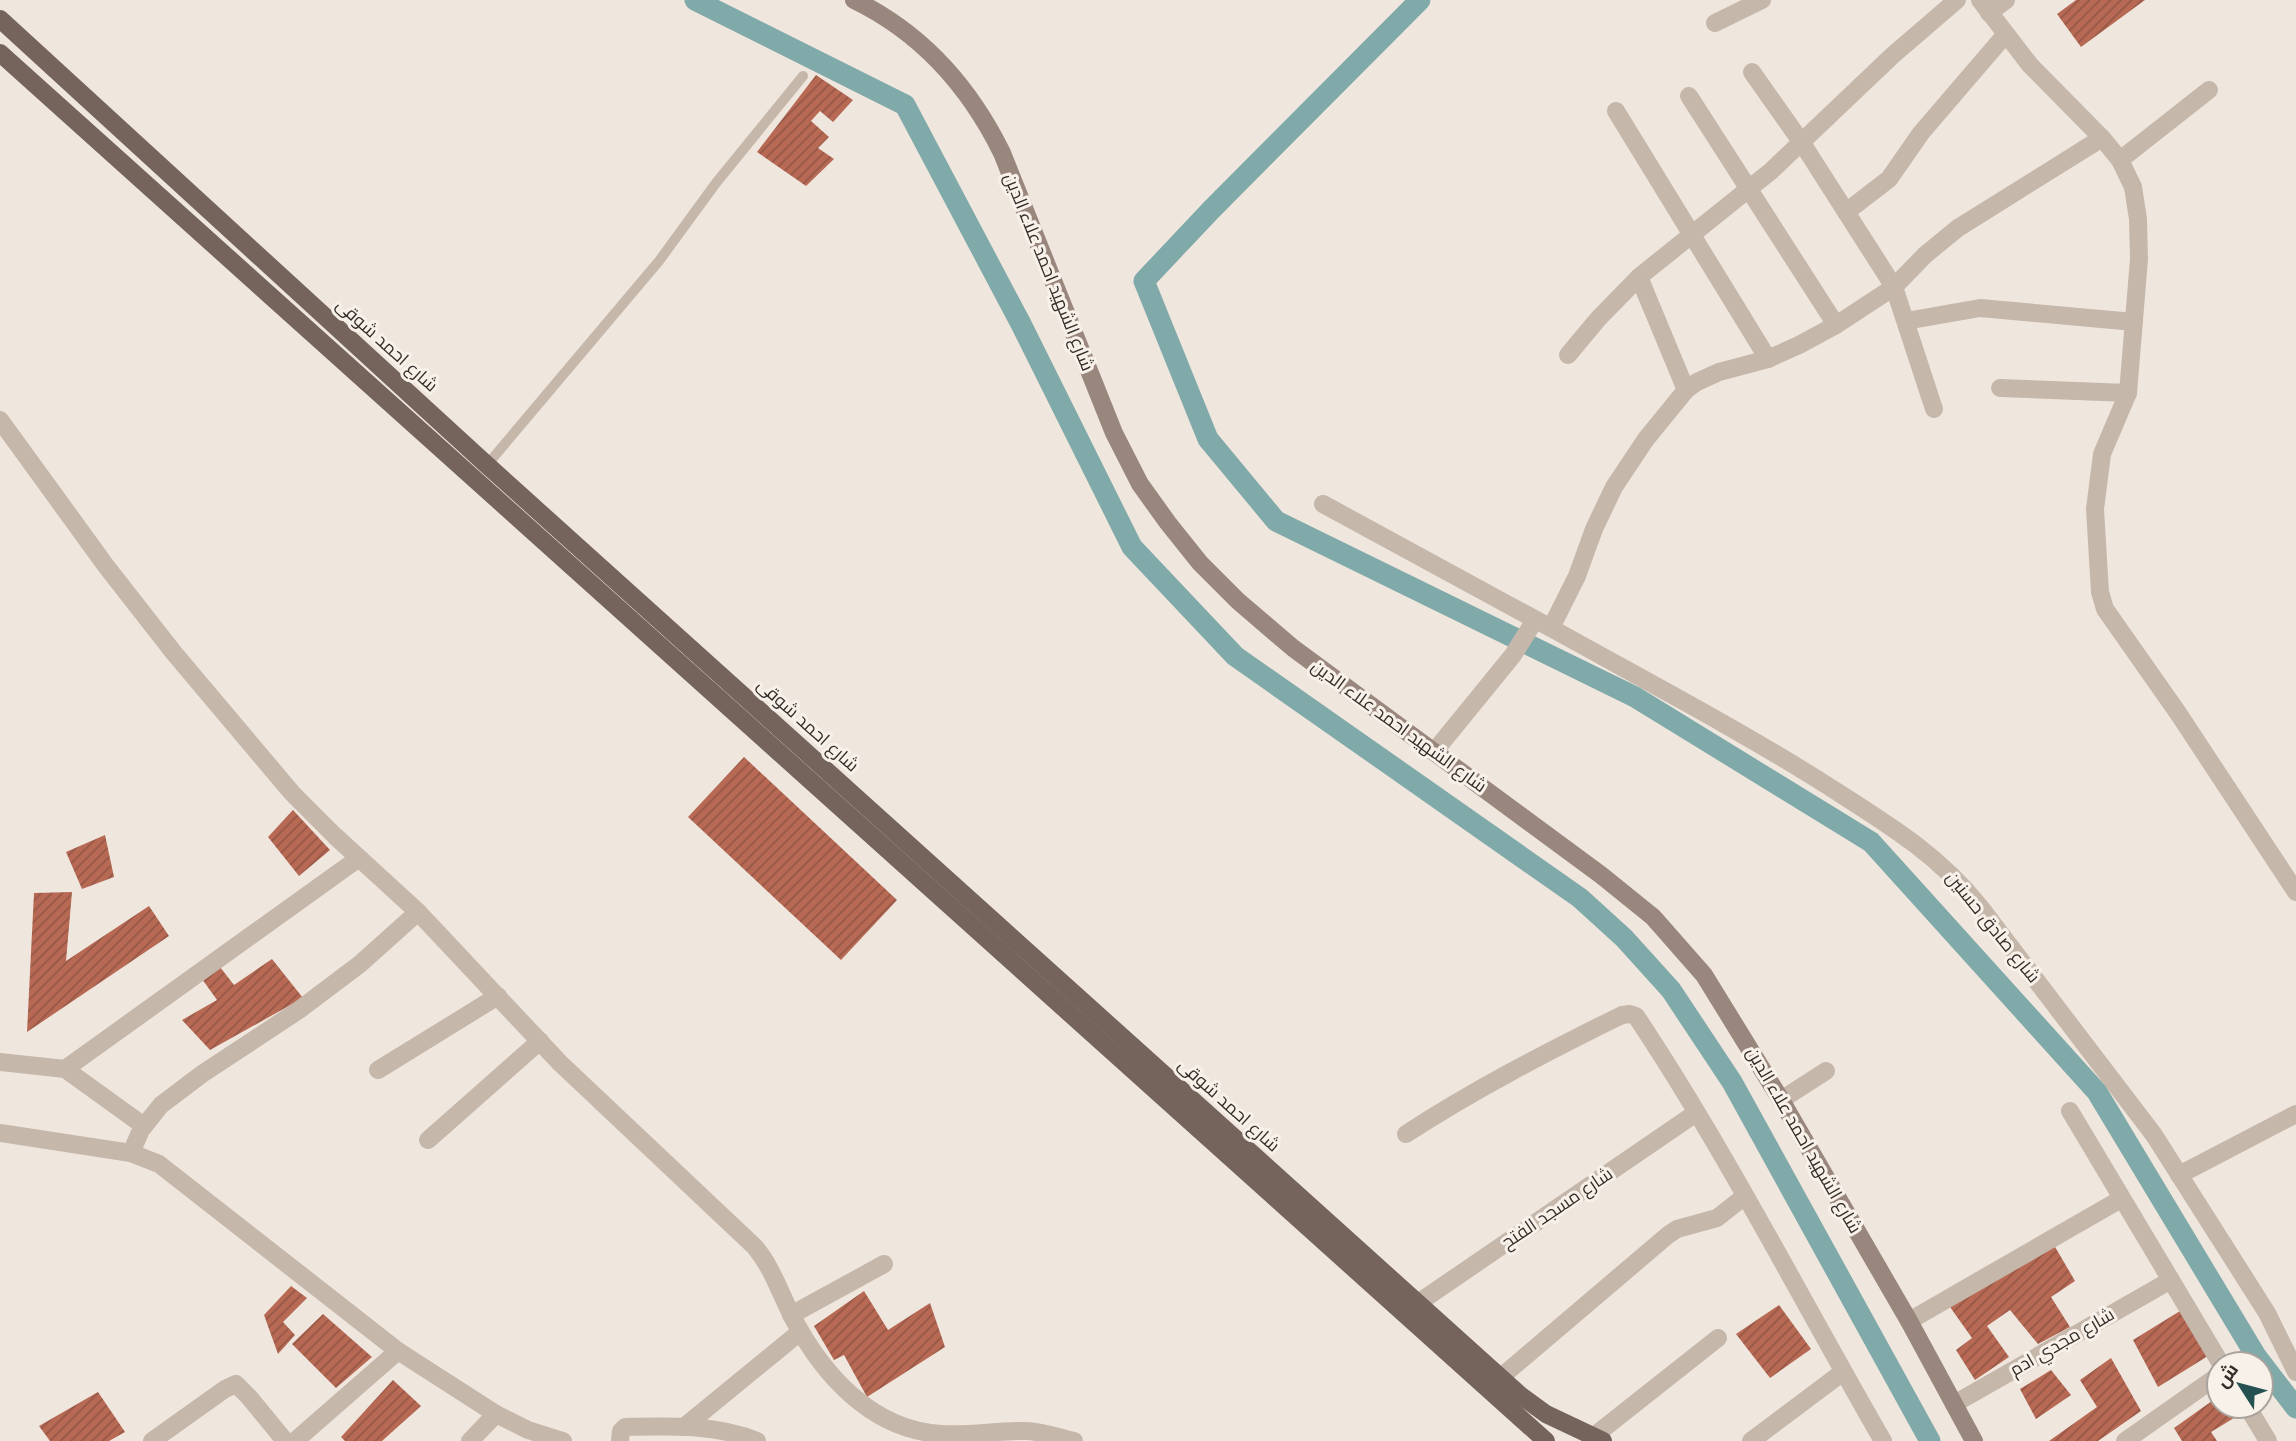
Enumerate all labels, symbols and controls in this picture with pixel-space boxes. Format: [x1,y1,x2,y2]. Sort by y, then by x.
street label: شارع الشهيد احمد علاء الدين [998,169,1101,375]
street label: شارع احمد شوقى [331,292,444,397]
street label: شارع الشهيد احمد علاء الدين [1306,653,1492,798]
street label: شارع احمد شوقى [752,672,865,777]
street label: شارع صادق حسنين [1941,866,2046,988]
street label: شارع الشهيد احمد علاء الدين [1741,1042,1868,1238]
street label: شارع احمد شوقى [1173,1052,1286,1157]
street label: شارع مسجد الفتح [1496,1161,1617,1254]
street label: شارع مجدي ادم [2005,1301,2120,1383]
north arrow [2205,1350,2275,1420]
text: ش [2209,1358,2244,1393]

